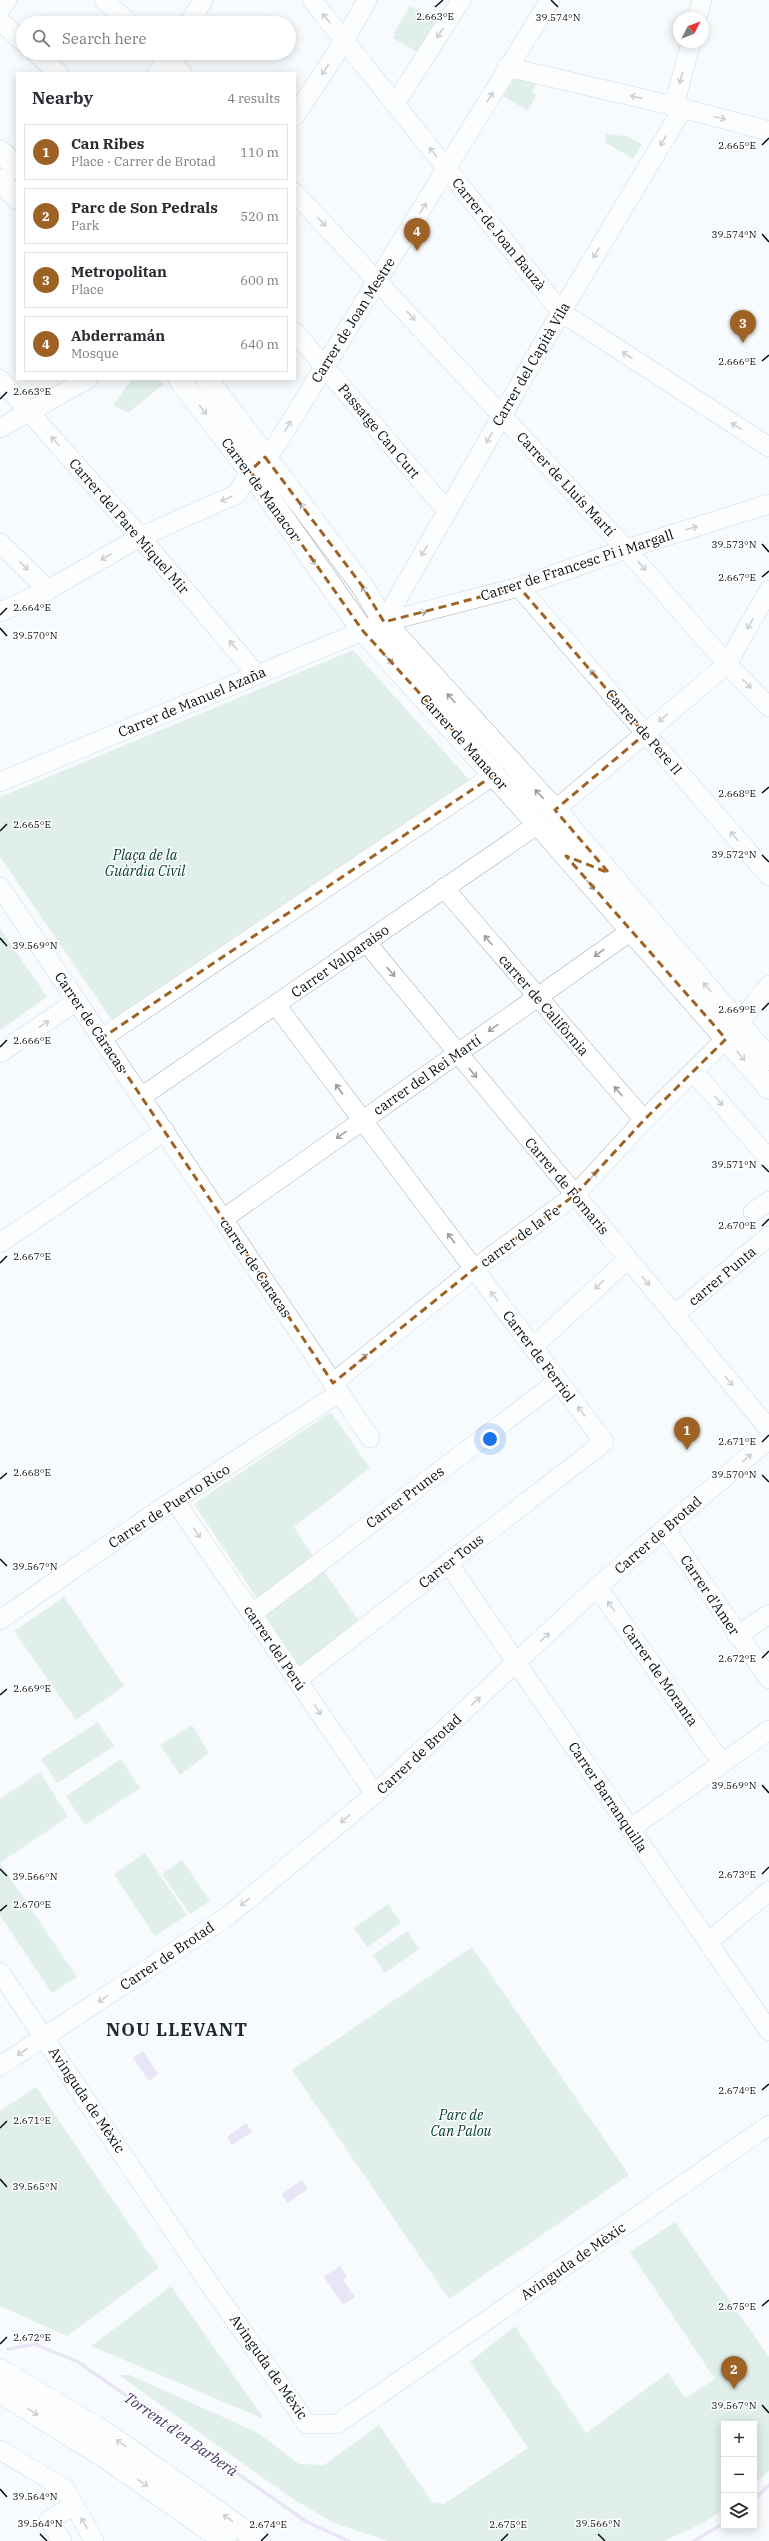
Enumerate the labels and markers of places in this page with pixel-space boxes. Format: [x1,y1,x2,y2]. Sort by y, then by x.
pin: 4 [404,218,430,251]
pin: 3 [730,310,756,343]
pin: 1 [674,1417,700,1450]
pin: 2 [721,2356,747,2389]

